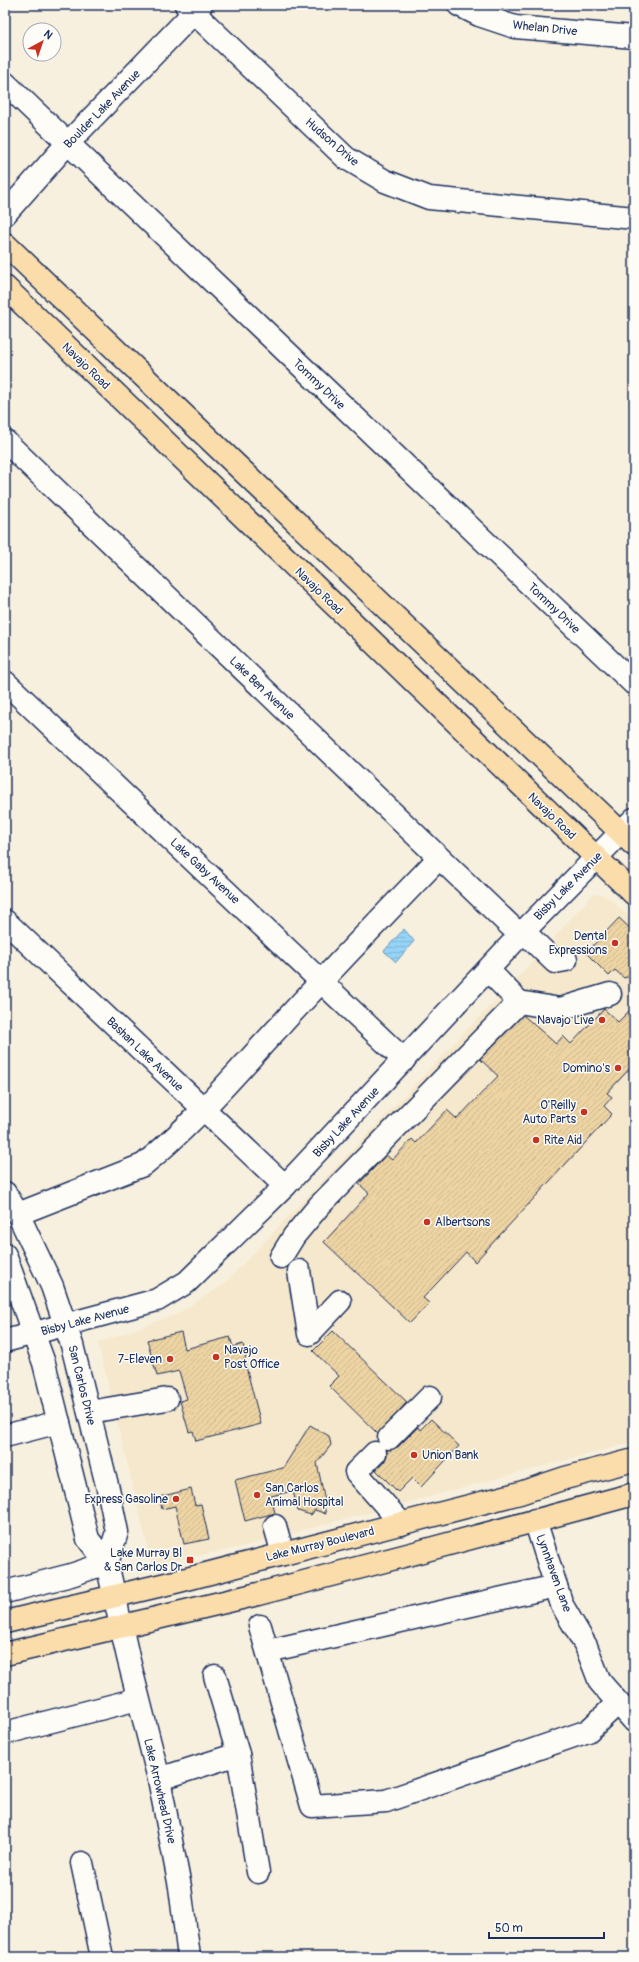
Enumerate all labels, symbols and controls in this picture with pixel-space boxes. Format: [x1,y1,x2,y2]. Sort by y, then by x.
street label: Whelan Drive [512,18,578,39]
north arrow [22,22,62,62]
text: N [41,27,56,42]
street label: Boulder Lake Avenue [61,67,144,152]
street label: Hudson Drive [302,115,362,170]
street label: Navajo Road [58,340,113,393]
street label: Tommy Drive [289,356,348,413]
street label: Navajo Road [291,565,346,618]
street label: Tommy Drive [524,580,583,637]
street label: Lake Ben Avenue [226,654,297,723]
street label: Navajo Road [524,790,579,843]
street label: Lake Gaby Avenue [167,835,243,908]
street label: Bisby Lake Avenue [531,849,606,924]
place label: Dental Expressions [549,929,608,958]
marker: Dental Expressions [610,938,620,948]
place label: Navajo Live [537,1013,594,1028]
street label: Bashan Lake Avenue [103,1014,186,1095]
marker: Navajo Live [597,1015,607,1025]
place label: Domino's [563,1061,611,1076]
marker: Domino's [613,1063,623,1073]
street label: Bisby Lake Avenue [310,1084,383,1161]
place label: O'Reilly Auto Parts [523,1098,577,1127]
marker: O'Reilly Auto Parts [579,1107,589,1117]
place label: Rite Aid [544,1133,582,1148]
marker: Rite Aid [531,1135,541,1145]
place label: Albertsons [435,1215,491,1230]
marker: Albertsons [422,1217,432,1227]
street label: Bisby Lake Avenue [39,1301,131,1339]
place label: Navajo Post Office [224,1343,280,1372]
street label: San Carlos Drive [64,1344,99,1427]
place label: 7-Eleven [118,1352,162,1367]
marker: Navajo Post Office [211,1352,221,1362]
marker: 7-Eleven [165,1354,175,1364]
place label: Union Bank [422,1448,478,1463]
marker: Union Bank [409,1450,419,1460]
place label: San Carlos Animal Hospital [265,1481,344,1510]
marker: San Carlos Animal Hospital [252,1490,262,1500]
place label: Express Gasoline [84,1492,168,1507]
marker: Express Gasoline [171,1494,181,1504]
street label: Lake Murray Boulevard [264,1524,376,1565]
street label: Lynnhaven Lane [532,1532,575,1614]
place label: Lake Murray Bl & San Carlos Dr [104,1546,183,1575]
marker: Lake Murray Bl & San Carlos Dr [185,1555,195,1565]
street label: Lake Arrowhead Drive [140,1737,179,1845]
scale bar [489,1914,604,1940]
text: 50 m [495,1921,523,1936]

